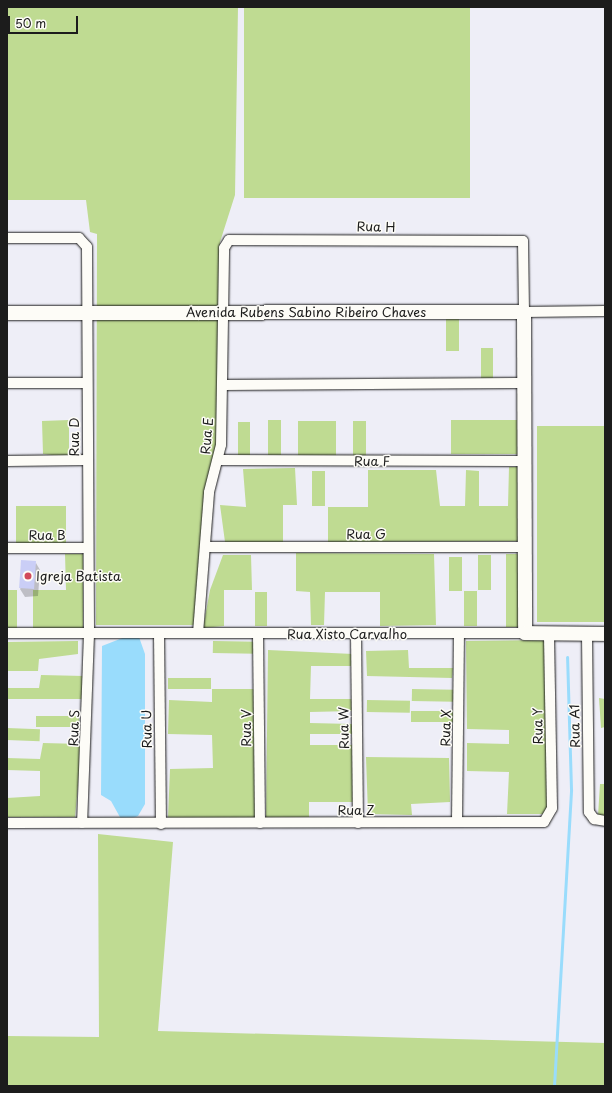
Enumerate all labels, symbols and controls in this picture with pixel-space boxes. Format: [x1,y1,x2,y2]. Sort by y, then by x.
scale bar [10,8,80,34]
text: 50 m [15,14,46,32]
street label: Rua H [356,219,396,235]
street label: Avenida Rubens Sabino Ribeiro Chaves [186,304,426,320]
street label: Rua D [66,417,82,457]
street label: Rua E [198,417,216,455]
street label: Rua F [354,453,390,469]
street label: Rua G [346,526,386,542]
street label: Rua B [28,527,66,543]
place label: Igreja Batista [36,568,121,584]
marker: Igreja Batista [23,571,33,581]
street label: Rua Xisto Carvalho [287,626,407,642]
street label: Rua A1 [567,704,583,748]
street label: Rua W [336,707,352,749]
street label: Rua Y [530,707,546,745]
street label: Rua S [66,709,82,747]
street label: Rua U [139,709,155,749]
street label: Rua V [238,709,254,747]
street label: Rua X [438,709,454,747]
street label: Rua Z [337,802,375,818]

